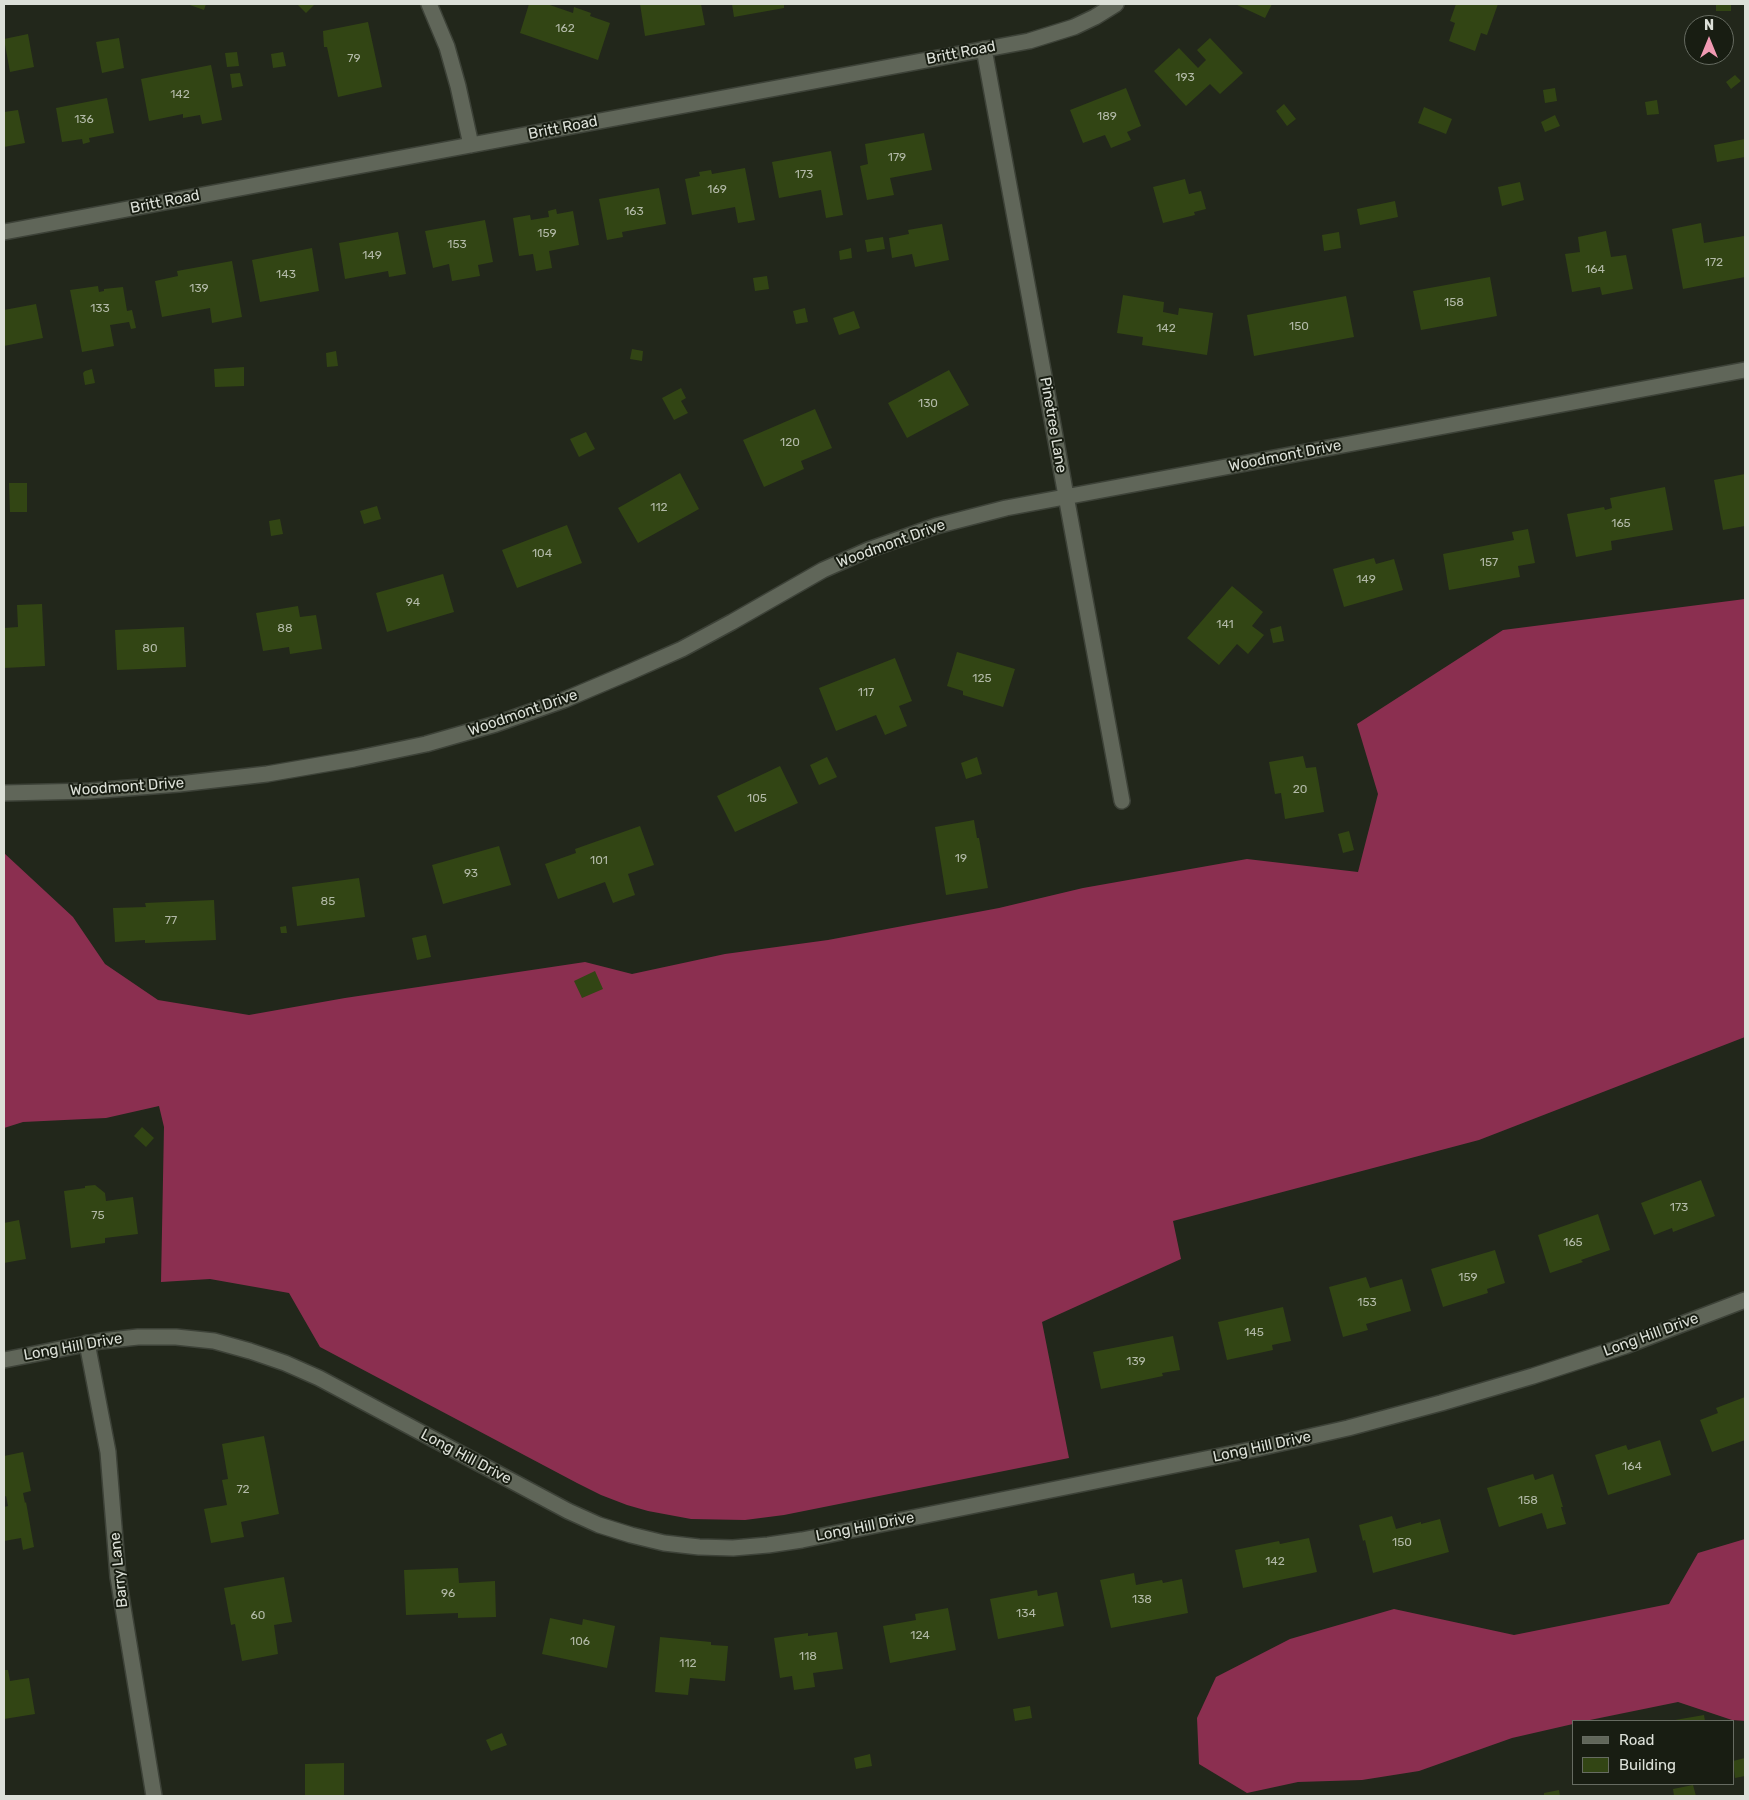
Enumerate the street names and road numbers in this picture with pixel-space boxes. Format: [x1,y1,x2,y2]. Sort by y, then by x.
street label: Britt Road [925,37,997,69]
street label: Britt Road [527,112,599,144]
street label: Britt Road [129,186,201,218]
street label: Pinetree Lane [1036,376,1070,474]
street label: Woodmont Drive [1227,436,1343,476]
street label: Woodmont Drive [834,516,948,572]
street label: Woodmont Drive [466,686,580,740]
street label: Woodmont Drive [69,774,185,800]
street label: Long Hill Drive [1601,1309,1701,1361]
street label: Long Hill Drive [22,1329,124,1365]
street label: Long Hill Drive [418,1426,514,1488]
street label: Long Hill Drive [1211,1428,1313,1466]
street label: Long Hill Drive [814,1509,916,1545]
street label: Barry Lane [106,1531,132,1609]

